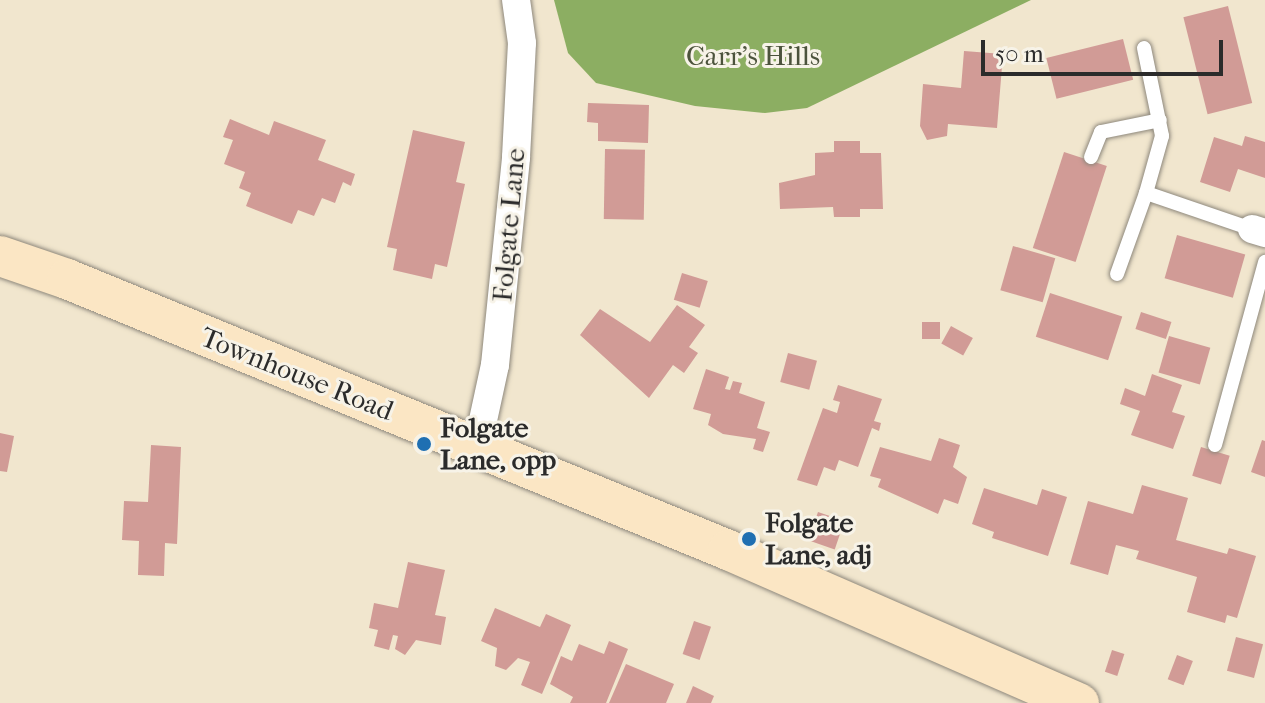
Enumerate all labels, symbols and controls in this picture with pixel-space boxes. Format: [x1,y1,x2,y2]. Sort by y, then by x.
scale bar [985,24,1227,74]
park label: Carr's Hills [686,39,820,73]
text: 50 m [995,40,1044,68]
street label: Folgate Lane [486,147,532,303]
street label: Townhouse Road [196,320,398,428]
place label: Folgate Lane, opp [440,411,556,477]
marker: Folgate Lane, opp [415,435,433,453]
place label: Folgate Lane, adj [765,506,872,572]
marker: Folgate Lane, adj [740,530,758,548]

